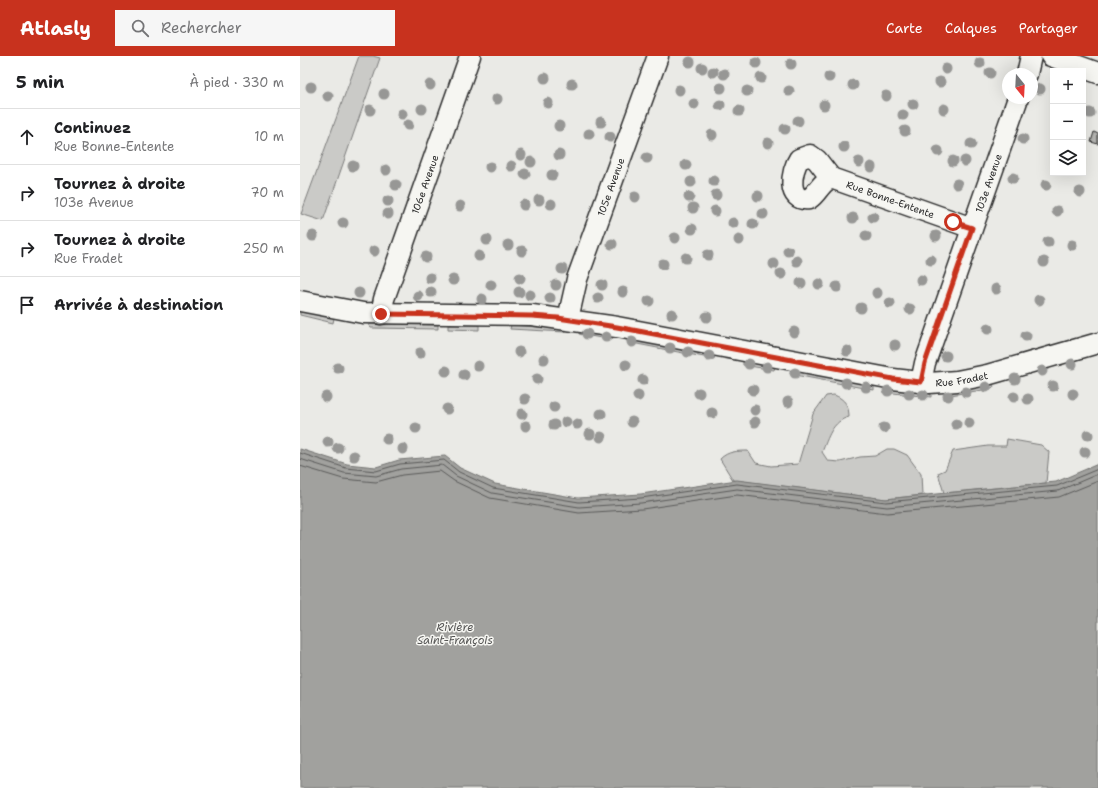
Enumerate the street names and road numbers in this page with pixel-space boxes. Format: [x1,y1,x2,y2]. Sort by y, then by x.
street label: 103e Avenue [972,152,1005,215]
street label: 106e Avenue [409,153,442,216]
street label: 105e Avenue [594,156,628,218]
street label: Rue Bonne-Entente [845,178,937,221]
street label: Rue Fradet [935,369,989,390]

